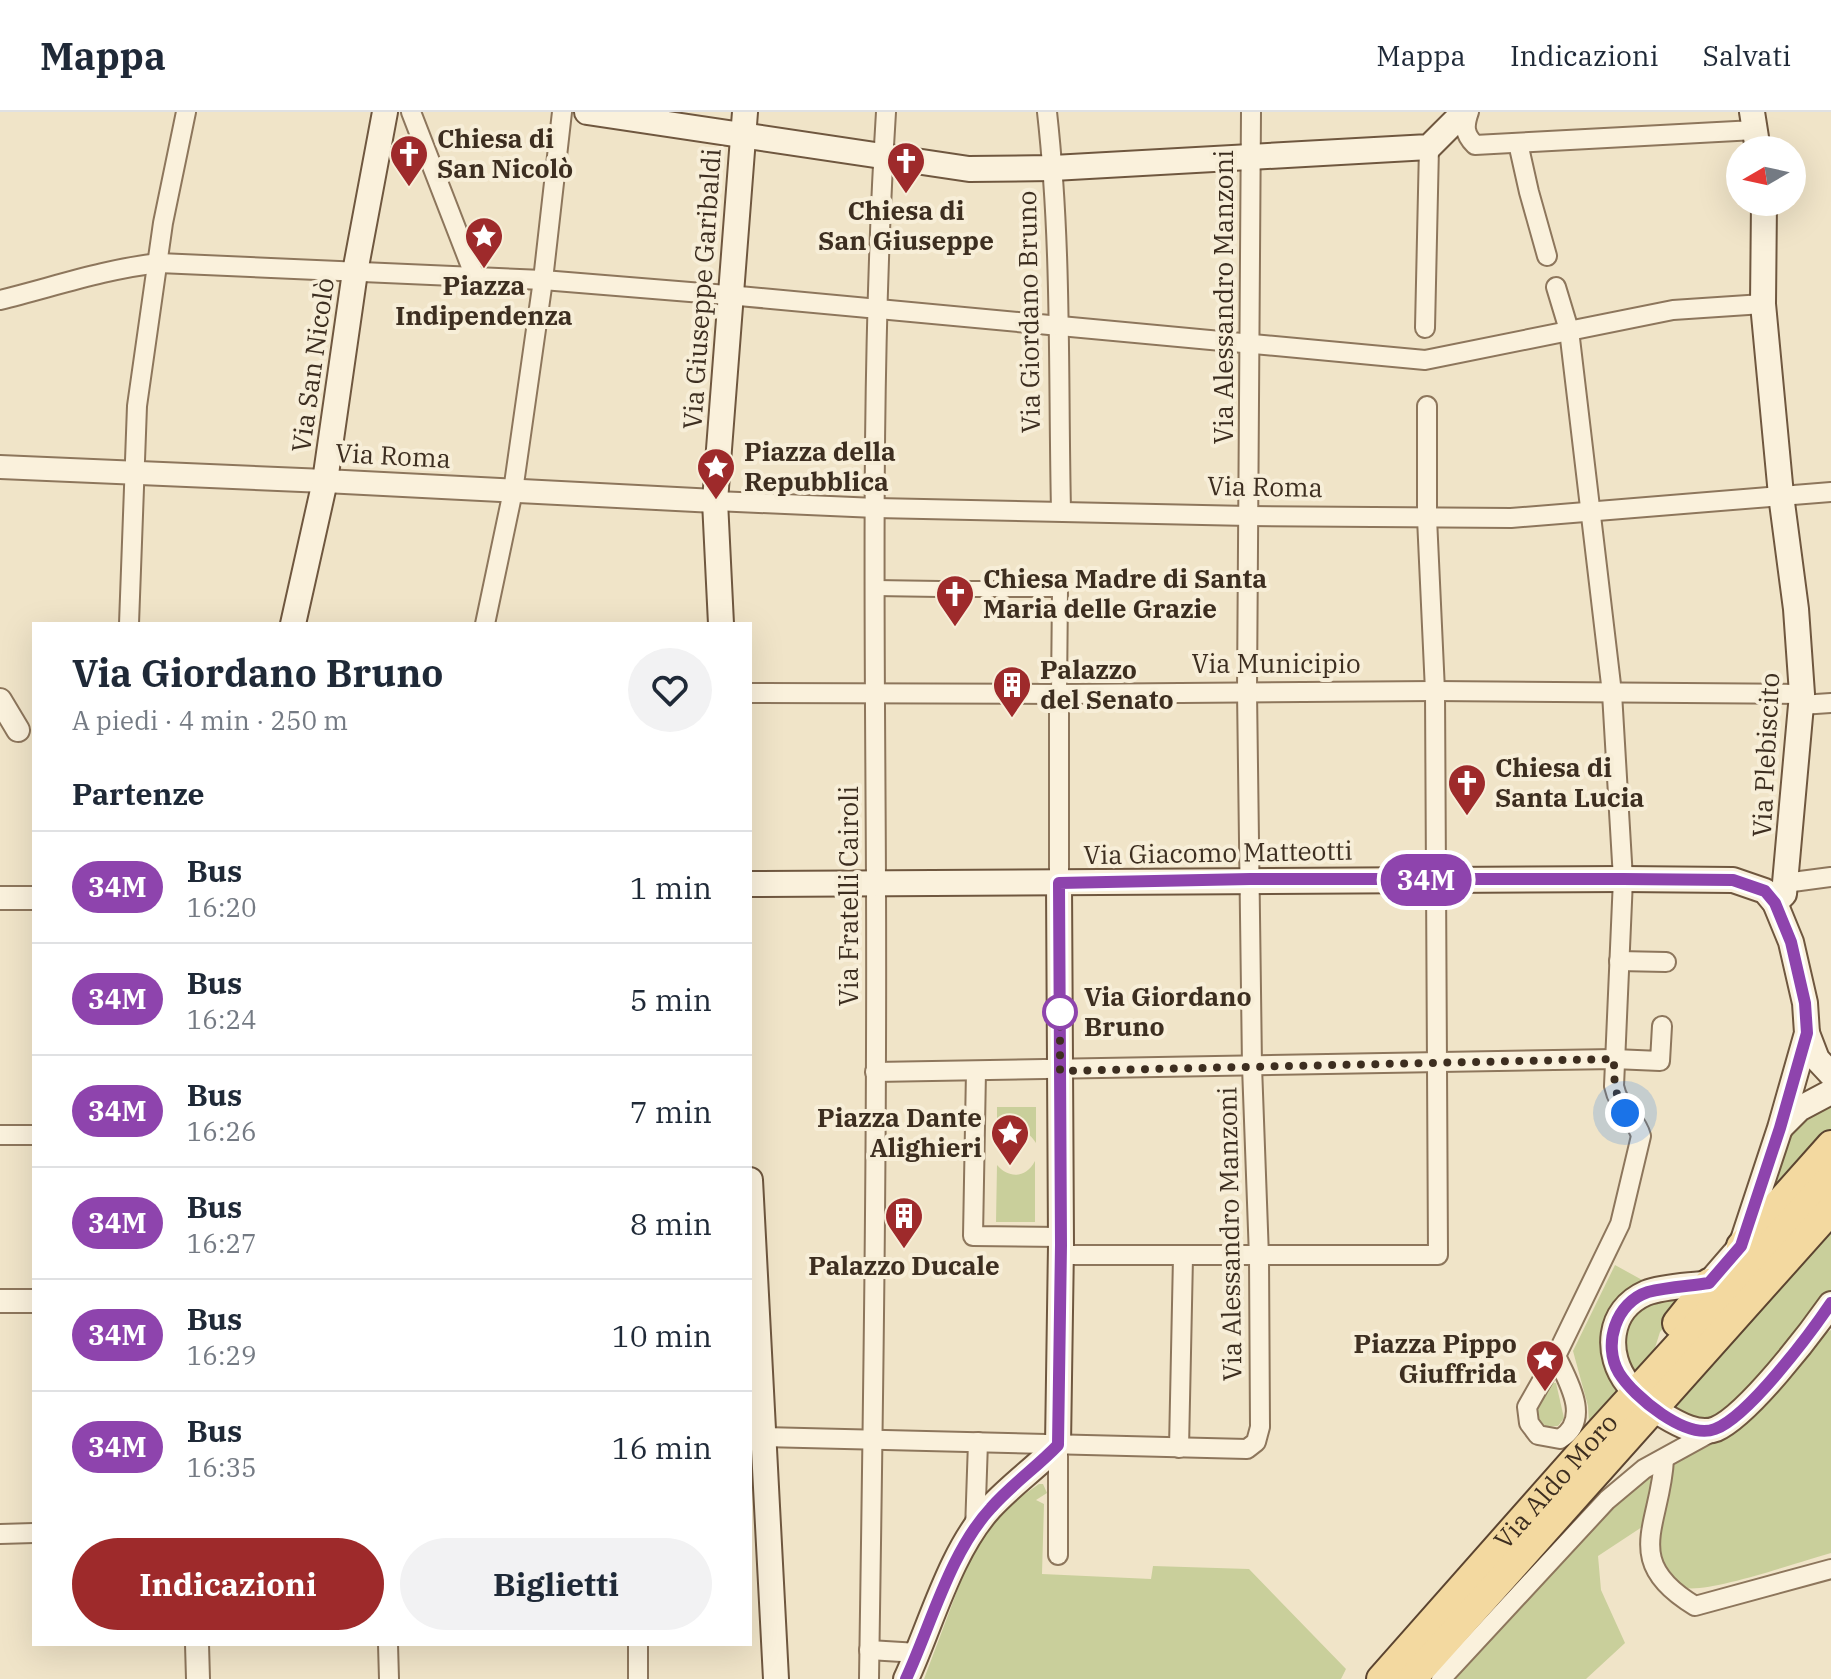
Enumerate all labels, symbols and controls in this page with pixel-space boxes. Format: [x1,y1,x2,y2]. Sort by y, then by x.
text: Mappa [40,31,166,80]
text: Mappa [1376,37,1466,74]
text: Indicazioni [1510,37,1659,74]
text: Salvati [1703,37,1791,74]
place label: Chiesa di San Nicolò [437,121,573,185]
church icon: Chiesa di San Nicolò [388,133,430,188]
north arrow [1726,136,1806,216]
map controls [1726,136,1806,216]
church icon: Chiesa di San Giuseppe [885,140,927,195]
street label: Via Giuseppe Garibaldi [674,147,728,431]
street label: Via Alessandro Manzoni [1206,150,1240,444]
street label: Via Giordano Bruno [1009,191,1047,434]
place label: Chiesa di San Giuseppe [818,193,994,257]
place icon: Piazza Indipendenza [463,215,505,270]
place label: Piazza Indipendenza [395,268,573,332]
street label: Via San Nicolò [283,275,341,454]
place label: Piazza della Repubblica [744,434,896,498]
street label: Via Roma [334,435,452,475]
place icon: Piazza della Repubblica [695,446,737,501]
street label: Via Roma [1207,468,1323,504]
place label: Chiesa Madre di Santa Maria delle Grazie [983,561,1267,625]
church icon: Chiesa Madre di Santa Maria delle Grazie [934,573,976,628]
street label: Via Municipio [1191,646,1361,680]
text: Via Giordano Bruno [72,648,443,697]
button: heart [628,648,712,732]
place label: Palazzo del Senato [1040,652,1174,716]
building icon: Palazzo del Senato [991,664,1033,719]
street label: Via Plebiscito [1744,672,1786,838]
text: A piedi · 4 min · 250 m [72,703,348,737]
place label: Chiesa di Santa Lucia [1495,750,1644,814]
church icon: Chiesa di Santa Lucia [1446,762,1488,817]
text: Partenze [72,774,204,813]
street label: Via Fratelli Cairoli [831,786,865,1006]
street label: Via Giacomo Matteotti [1083,833,1353,871]
text: Bus [187,851,242,890]
line badge: 34M [1380,854,1472,906]
text: 34M [1397,861,1455,898]
text: 34M [88,868,147,905]
text: 1 min [630,868,712,907]
text: 16:20 [187,890,257,924]
text: Bus [187,963,242,1002]
place label: Via Giordano Bruno [1084,979,1252,1043]
text: 34M [88,980,147,1017]
text: 5 min [630,980,712,1019]
marker: Via Giordano Bruno [1043,995,1077,1029]
text: 16:24 [187,1002,257,1036]
text: Bus [187,1075,242,1114]
street label: Via Alessandro Manzoni [1209,1087,1249,1382]
text: 34M [88,1092,147,1129]
text: 7 min [630,1092,712,1131]
your location [1605,1093,1645,1133]
place label: Piazza Dante Alighieri [817,1100,982,1164]
place icon: Piazza Dante Alighieri [989,1112,1031,1167]
text: 16:26 [187,1114,257,1148]
text: Bus [187,1187,242,1226]
building icon: Palazzo Ducale [883,1195,925,1250]
text: 34M [88,1204,147,1241]
text: 8 min [630,1204,712,1243]
text: 16:27 [187,1226,257,1260]
place label: Palazzo Ducale [808,1248,1000,1282]
text: Bus [187,1299,242,1338]
text: 34M [88,1316,147,1353]
text: 10 min [612,1316,712,1355]
place label: Piazza Pippo Giuffrida [1354,1326,1517,1390]
text: 16:29 [187,1338,257,1372]
place icon: Piazza Pippo Giuffrida [1524,1338,1566,1393]
street label: Via Aldo Moro [1486,1405,1625,1556]
text: Bus [187,1411,242,1450]
text: 34M [88,1428,147,1465]
text: 16 min [612,1428,712,1467]
text: 16:35 [187,1450,257,1484]
button: Indicazioni [72,1538,384,1630]
button: Biglietti [400,1538,712,1630]

